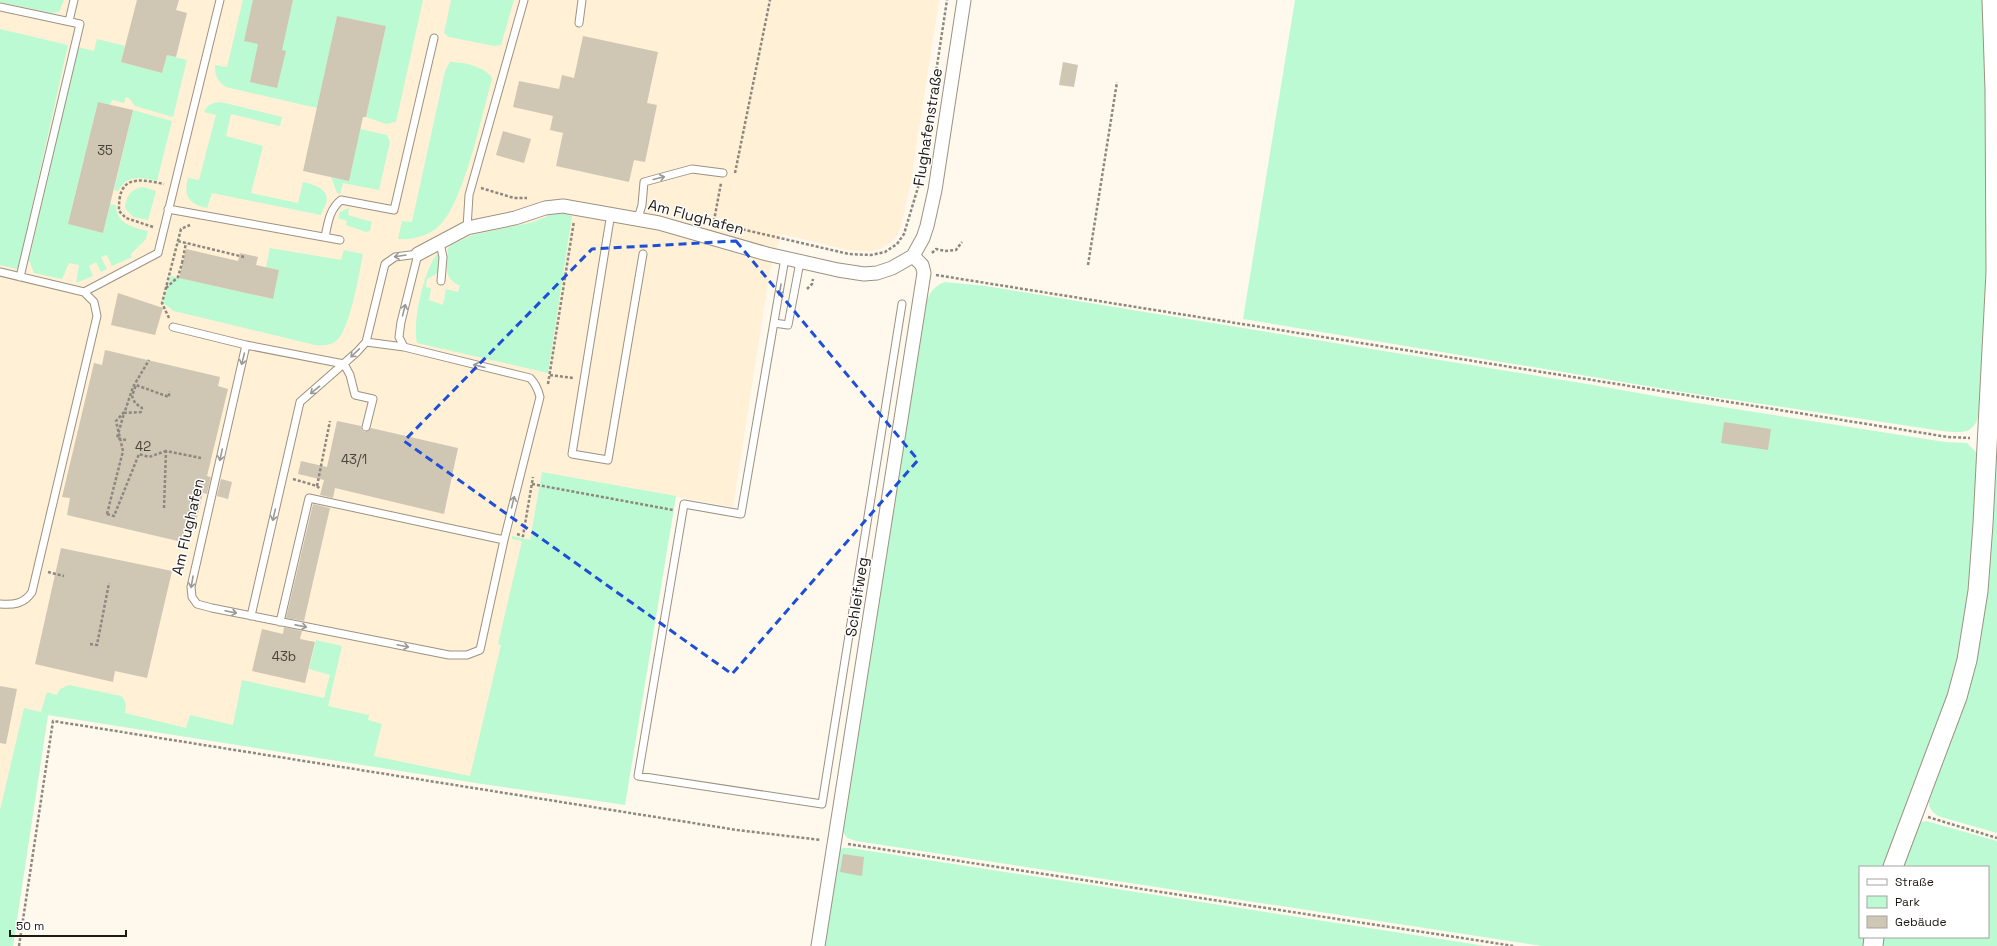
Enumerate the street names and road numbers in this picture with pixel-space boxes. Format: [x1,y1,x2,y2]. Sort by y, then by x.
street label: Flughafenstraße [909,66,946,187]
street label: Am Flughafen [646,195,746,238]
street label: Am Flughafen [167,477,208,577]
street label: Schleifweg [841,556,872,638]

